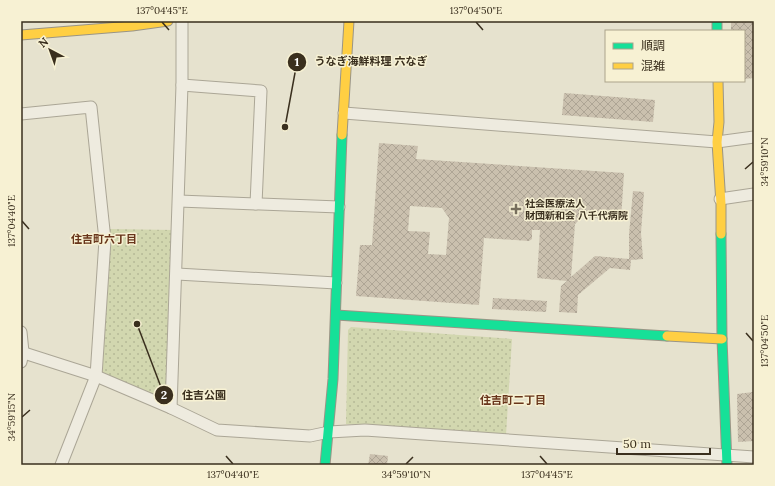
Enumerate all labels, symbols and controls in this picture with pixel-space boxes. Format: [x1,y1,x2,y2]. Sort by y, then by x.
text: 137°04'45"E [136,4,188,17]
text: 137°04'50"E [450,4,502,17]
north arrow [30,30,70,70]
legend [605,30,745,82]
text: N [36,34,52,51]
text: 順調 [641,38,665,53]
callout: うなぎ海鮮料理 六なぎ [287,50,435,73]
text: 1 [295,54,300,69]
text: うなぎ海鮮料理 六なぎ [315,54,427,68]
text: 混雑 [641,58,665,73]
text: 34°59'10"N [758,137,771,187]
text: 137°04'40"E [5,195,18,247]
place label: 社会医療法人 財団新和会 八千代病院 [525,197,628,222]
marker: 社会医療法人 財団新和会 八千代病院 [510,203,522,215]
district label: 住吉町六丁目 [71,232,137,246]
text: 137°04'50"E [758,315,771,367]
callout: 住吉公園 [154,383,234,406]
text: 2 [161,387,167,402]
text: 住吉公園 [182,388,226,402]
text: 34°59'15"N [5,392,18,441]
district label: 住吉町二丁目 [480,393,546,407]
scale bar [617,430,710,456]
text: 50 m [623,436,651,451]
text: 137°04'40"E [207,468,259,481]
text: 34°59'10"N [381,468,431,481]
text: 137°04'45"E [521,468,573,481]

